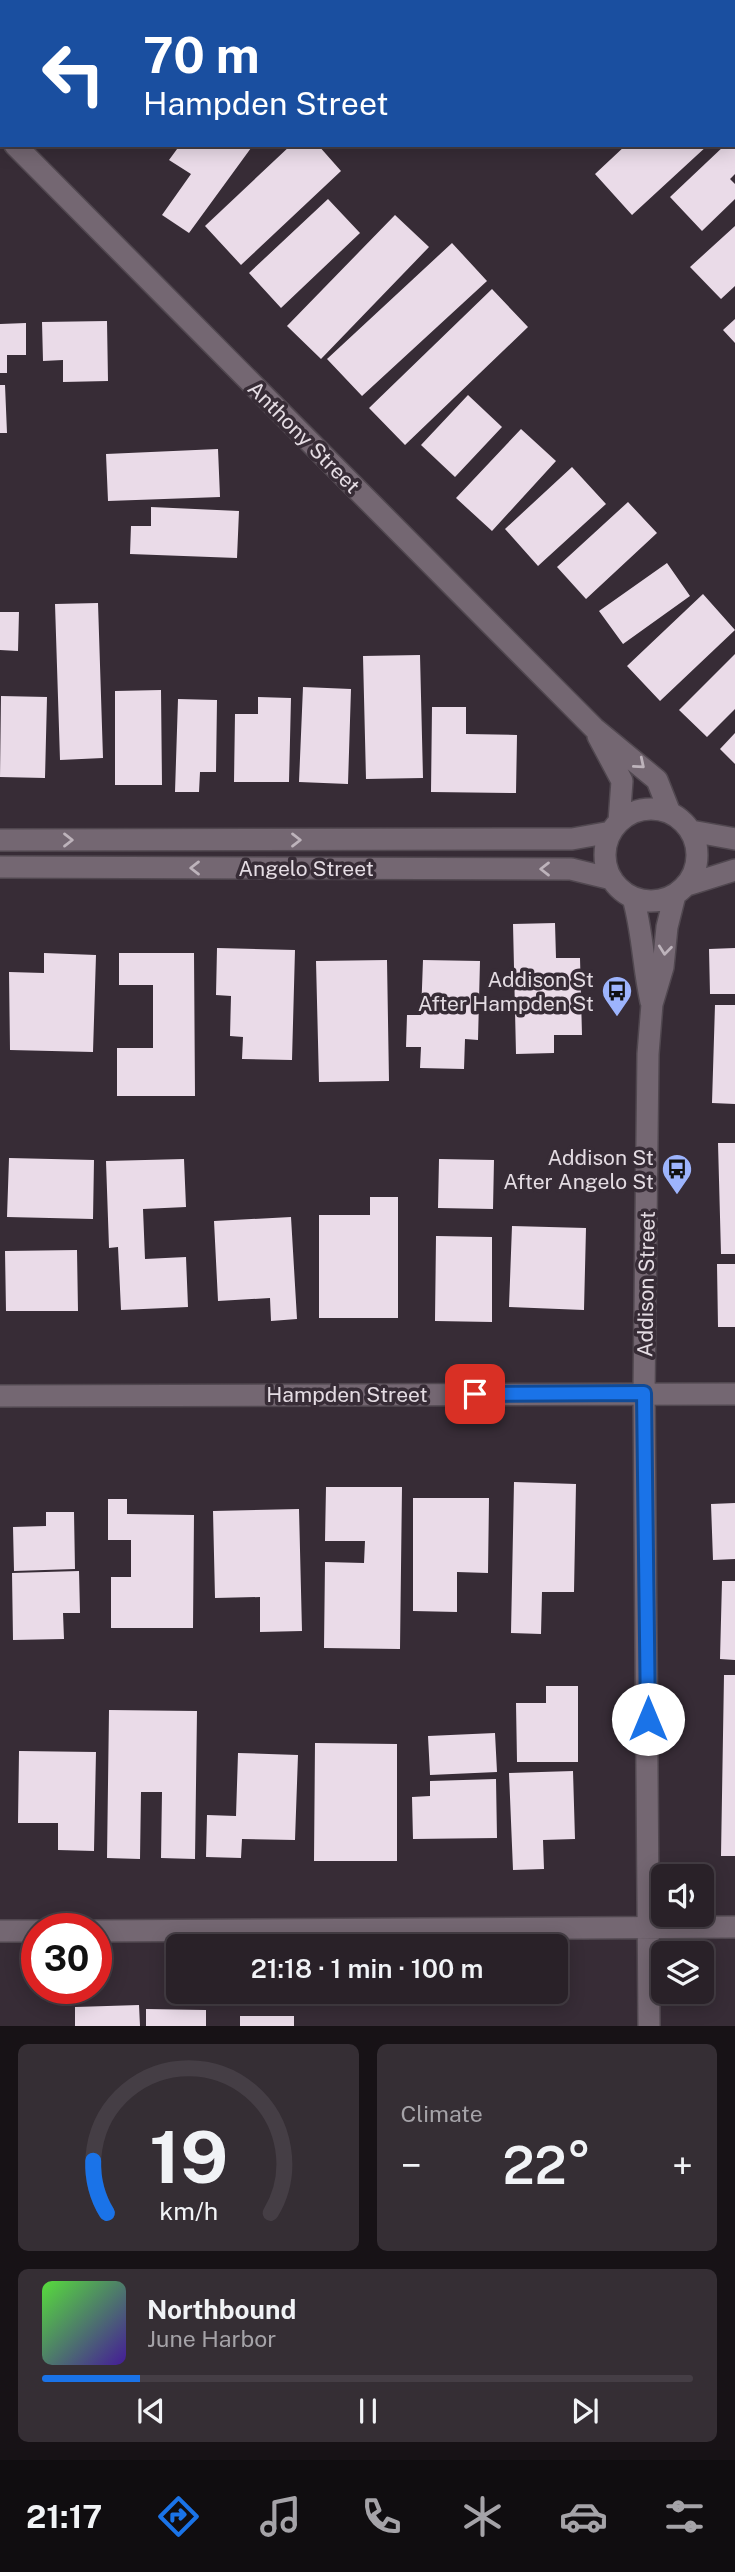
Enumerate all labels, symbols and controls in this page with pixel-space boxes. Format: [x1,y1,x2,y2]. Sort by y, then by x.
text: 70 m [143,26,260,84]
icon: left [28,28,119,119]
text: Hampden Street [143,85,389,122]
street label: Anthony Street [243,376,365,498]
one-way arrow [631,756,644,768]
one-way arrow [63,832,74,848]
one-way arrow [291,832,301,848]
street label: Angelo Street [238,856,374,881]
one-way arrow [189,860,199,876]
one-way arrow [539,861,549,877]
one-way arrow [658,945,673,956]
place label: Addison St After Hampden St [418,967,594,1016]
bus stop icon: Addison St After Hampden St [600,974,634,1018]
place label: Addison St After Angelo St [503,1145,654,1194]
bus stop icon: Addison St After Angelo St [660,1152,694,1196]
street label: Addison Street [632,1211,660,1357]
pin [445,1364,505,1424]
icon: arrive [456,1375,494,1413]
street label: Hampden Street [266,1382,428,1407]
position arrow [611,1682,685,1756]
map controls [651,1864,714,2004]
button: sound [651,1864,714,1927]
speed limit sign: 30 [21,1913,112,2004]
button: layers [651,1941,714,2004]
text: 21:18 · 1 min · 100 m [251,1953,483,1984]
text: Climate [401,2100,483,2127]
text: 19 [149,2115,228,2200]
text: 22° [502,2135,591,2196]
text: − [401,2143,422,2188]
text: + [672,2143,693,2188]
text: km/h [159,2196,218,2226]
text: Northbound [147,2294,296,2325]
text: June Harbor [147,2325,276,2352]
icon: previous [132,2392,170,2430]
icon: pause [349,2392,387,2430]
icon: next [566,2392,604,2430]
icon: directions [154,2492,203,2541]
icon: music [256,2492,305,2541]
icon: phone [357,2492,406,2541]
icon: climate [458,2492,507,2541]
icon: car [559,2492,608,2541]
icon: filters [660,2492,709,2541]
text: 21:17 [26,2498,102,2535]

